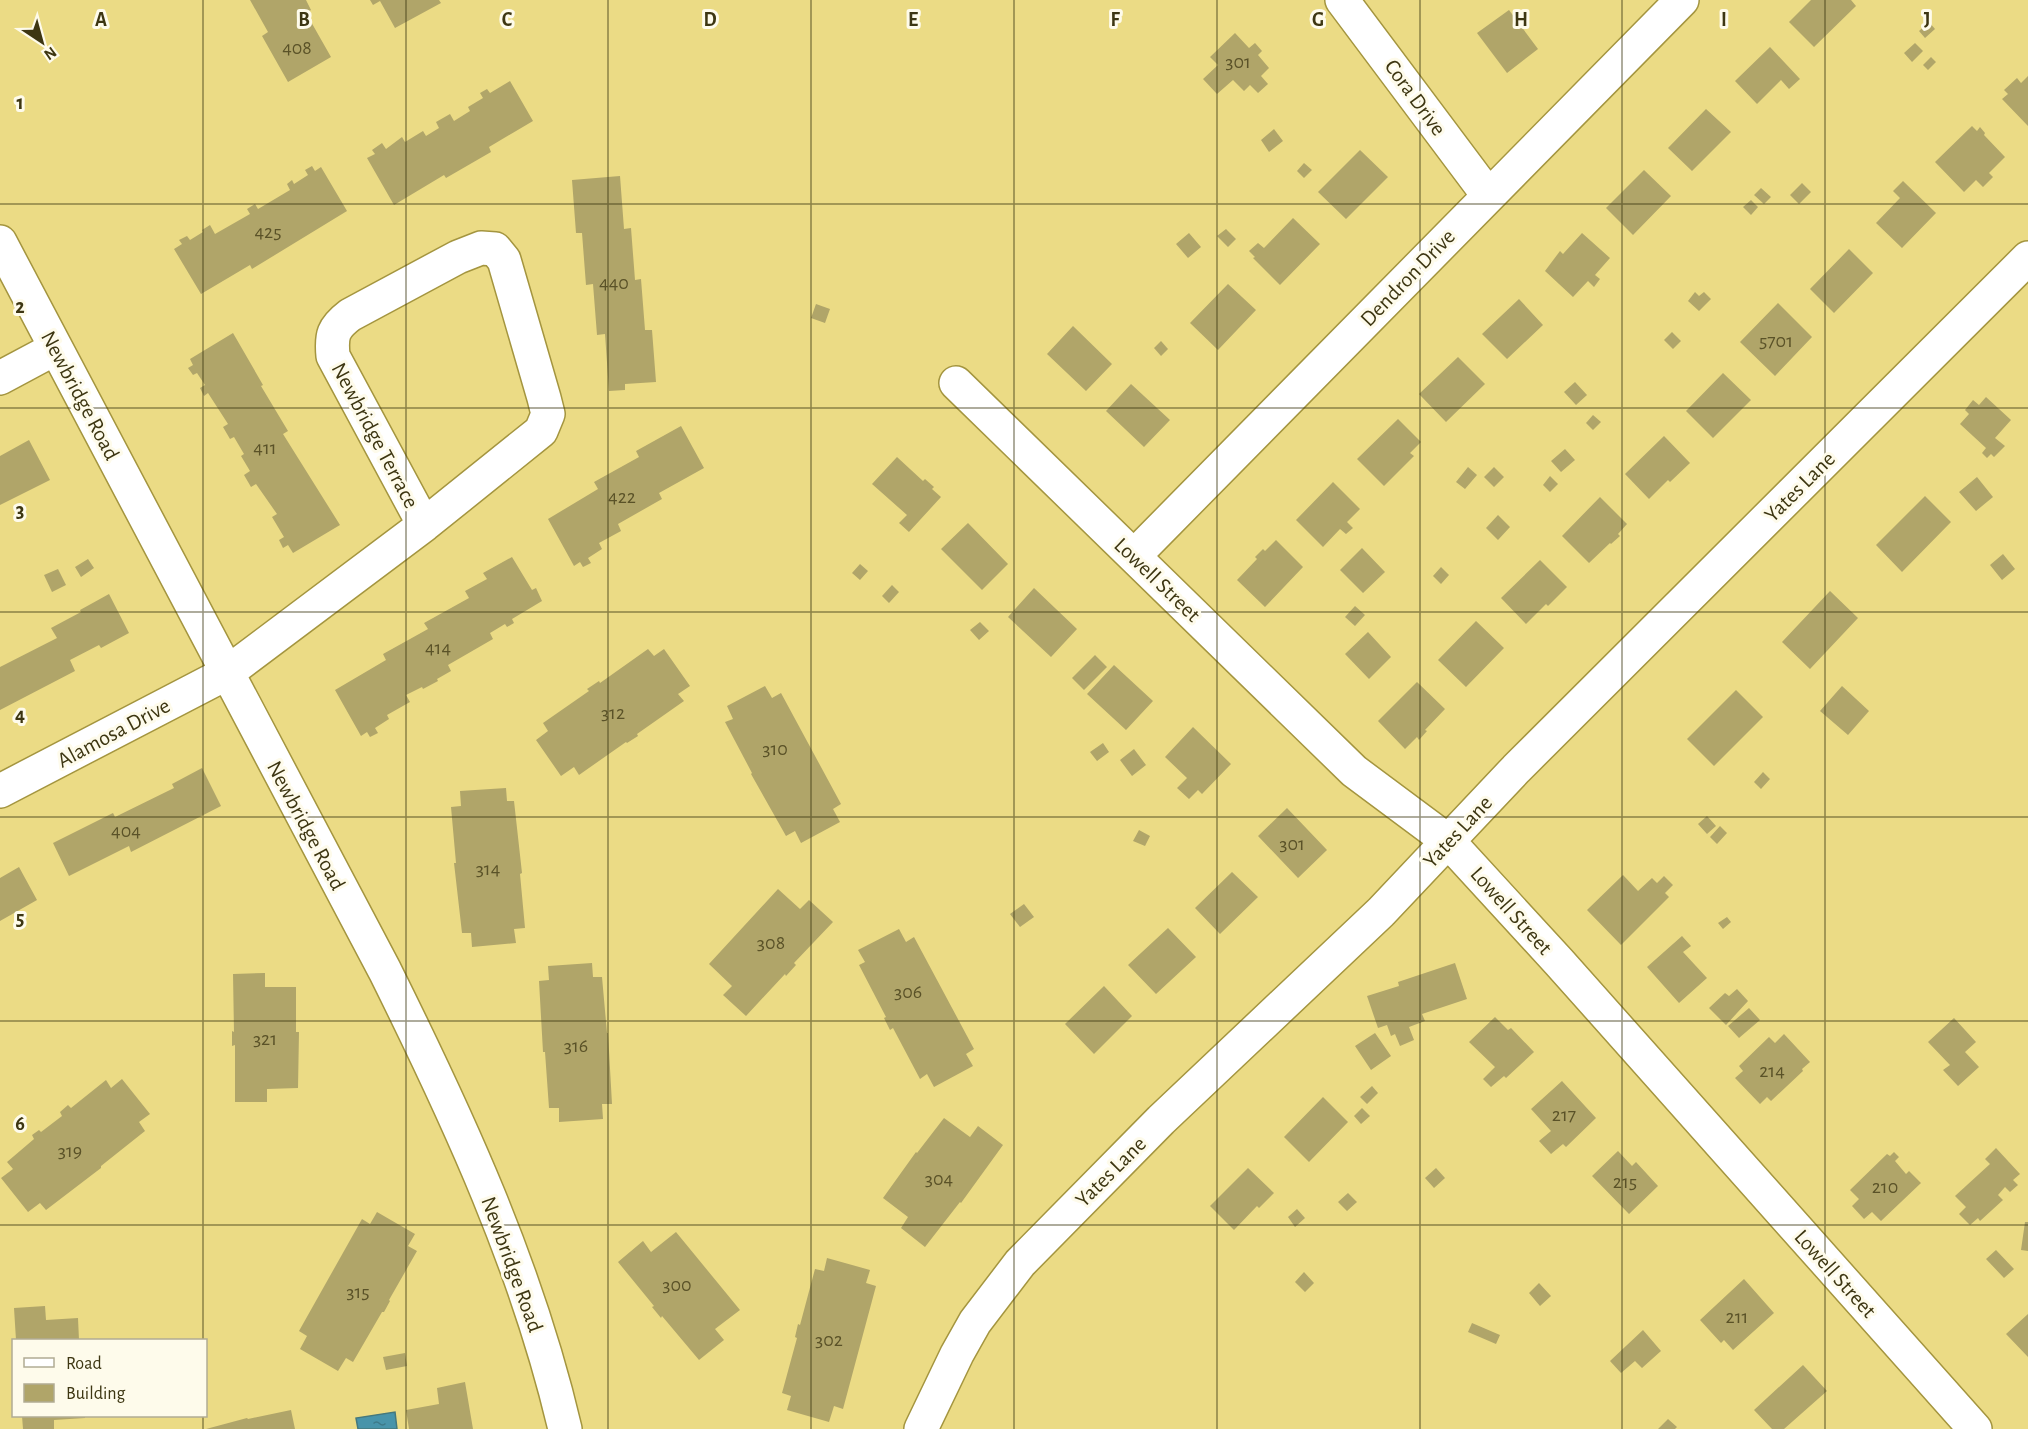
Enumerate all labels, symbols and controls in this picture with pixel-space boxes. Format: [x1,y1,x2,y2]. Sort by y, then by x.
text: A [95,10,107,30]
text: B [298,10,310,30]
text: C [502,10,513,30]
text: D [703,10,717,30]
text: E [908,10,918,30]
text: F [1110,10,1120,30]
text: G [1312,10,1324,30]
text: H [1514,10,1528,30]
text: I [1721,10,1727,30]
text: J [1924,10,1930,30]
north arrow [12,12,72,72]
house number: 408 [282,38,312,58]
text: N [41,44,59,63]
house number: 301 [1225,52,1251,72]
street label: Cora Drive [1380,56,1450,140]
text: 1 [16,93,24,113]
house number: 425 [254,222,282,242]
street label: Dendron Drive [1356,225,1459,330]
house number: 440 [599,273,629,293]
text: 2 [15,297,25,317]
street label: Newbridge Road [37,327,123,464]
house number: 5701 [1759,331,1793,351]
street label: Newbridge Terrace [328,359,423,512]
house number: 411 [253,438,277,458]
street label: Yates Lane [1760,447,1839,526]
house number: 422 [608,487,636,507]
text: 3 [16,501,24,521]
street label: Lowell Street [1110,533,1205,626]
house number: 414 [425,638,451,658]
street label: Alamosa Drive [53,694,173,772]
house number: 312 [601,703,625,723]
text: 4 [15,705,25,725]
house number: 310 [762,739,788,759]
street label: Newbridge Road [263,757,349,894]
street label: Yates Lane [1419,791,1496,872]
house number: 404 [111,821,141,841]
house number: 301 [1279,834,1305,854]
house number: 314 [476,859,500,879]
street label: Lowell Street [1466,862,1556,959]
text: 5 [16,909,24,929]
house number: 308 [757,933,785,953]
house number: 306 [894,982,922,1002]
house number: 321 [253,1029,277,1049]
house number: 316 [564,1036,588,1056]
house number: 214 [1759,1061,1785,1081]
house number: 217 [1552,1105,1576,1125]
text: 6 [15,1114,25,1134]
street label: Yates Lane [1071,1132,1150,1211]
house number: 319 [58,1141,82,1161]
house number: 304 [925,1169,953,1189]
house number: 215 [1613,1172,1637,1192]
house number: 210 [1872,1177,1898,1197]
street label: Newbridge Road [477,1194,547,1335]
street label: Lowell Street [1790,1225,1880,1322]
house number: 300 [662,1275,692,1295]
house number: 315 [346,1282,370,1302]
house number: 211 [1726,1307,1748,1327]
house number: 302 [815,1330,843,1350]
legend [12,1339,207,1417]
text: Road [66,1355,102,1373]
text: Building [66,1385,126,1403]

